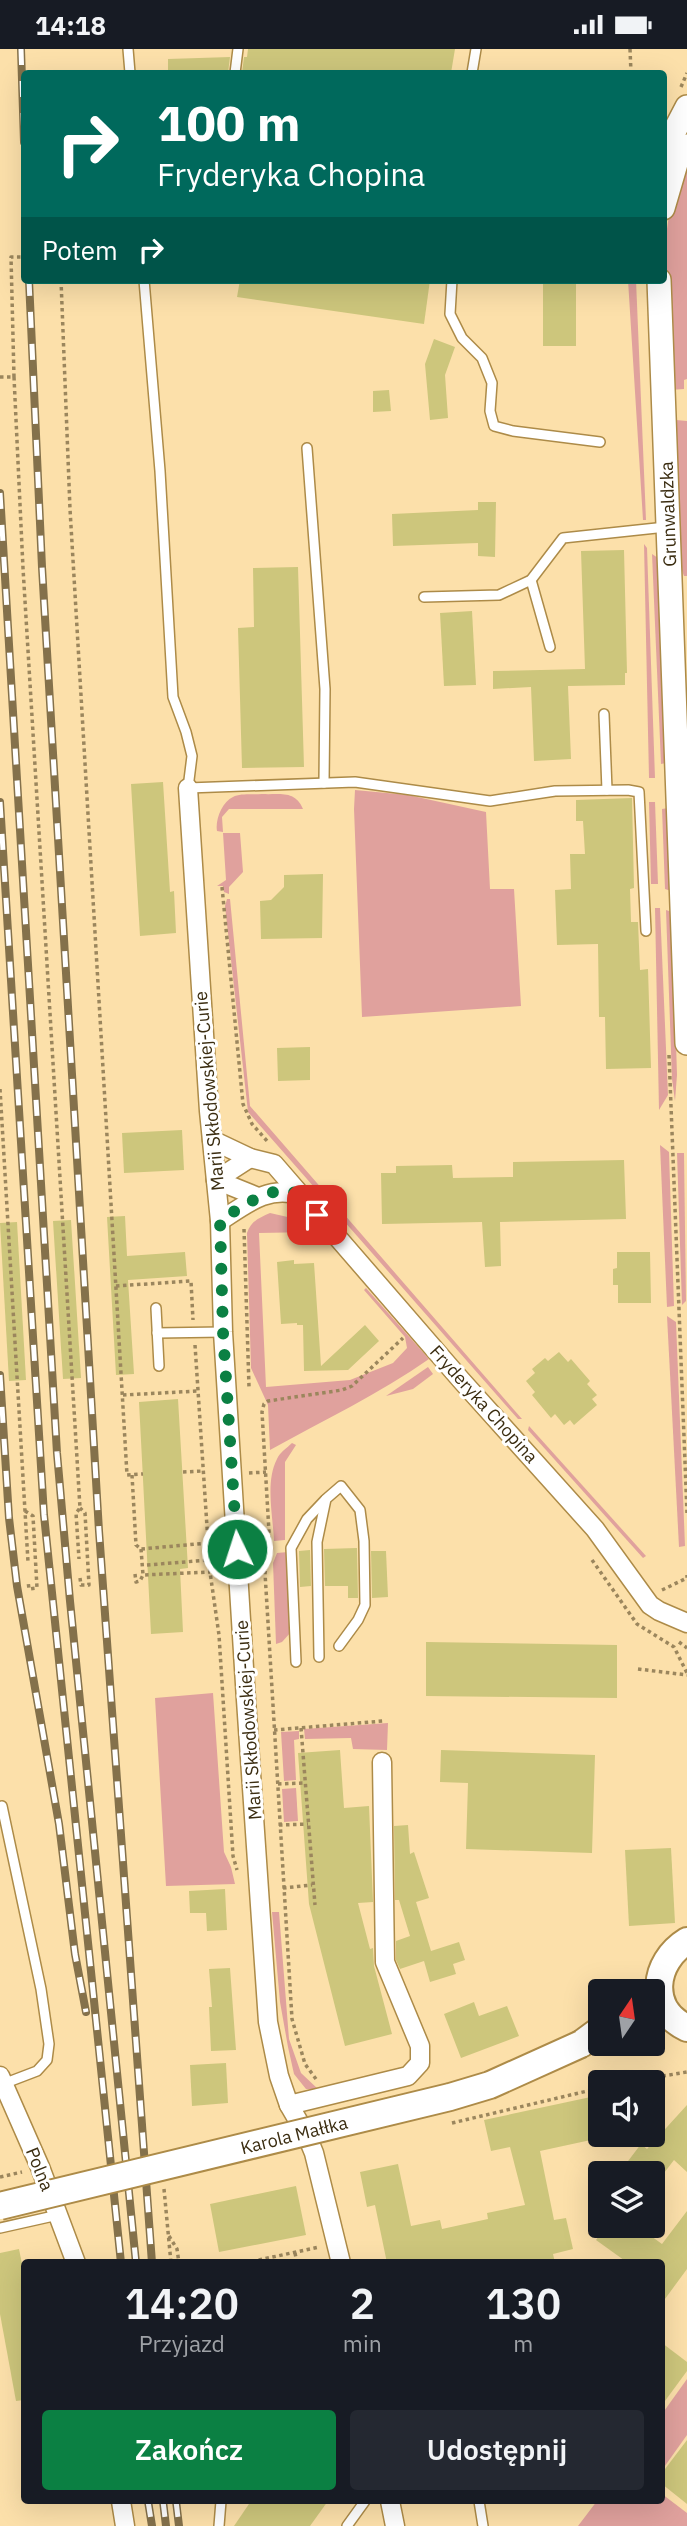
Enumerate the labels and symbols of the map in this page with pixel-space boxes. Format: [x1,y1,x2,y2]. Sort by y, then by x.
street label: Grunwaldzka [655,461,681,567]
street label: Marii Skłodowskiej-Curie [189,990,229,1192]
pin [287,1185,347,1245]
street label: Fryderyka Chopina [425,1340,543,1468]
position arrow [200,1512,274,1586]
street label: Marii Skłodowskiej-Curie [230,1619,266,1821]
north arrow [588,1979,665,2056]
street label: Karola Małłka [238,2110,350,2159]
street label: Polna [21,2144,59,2195]

